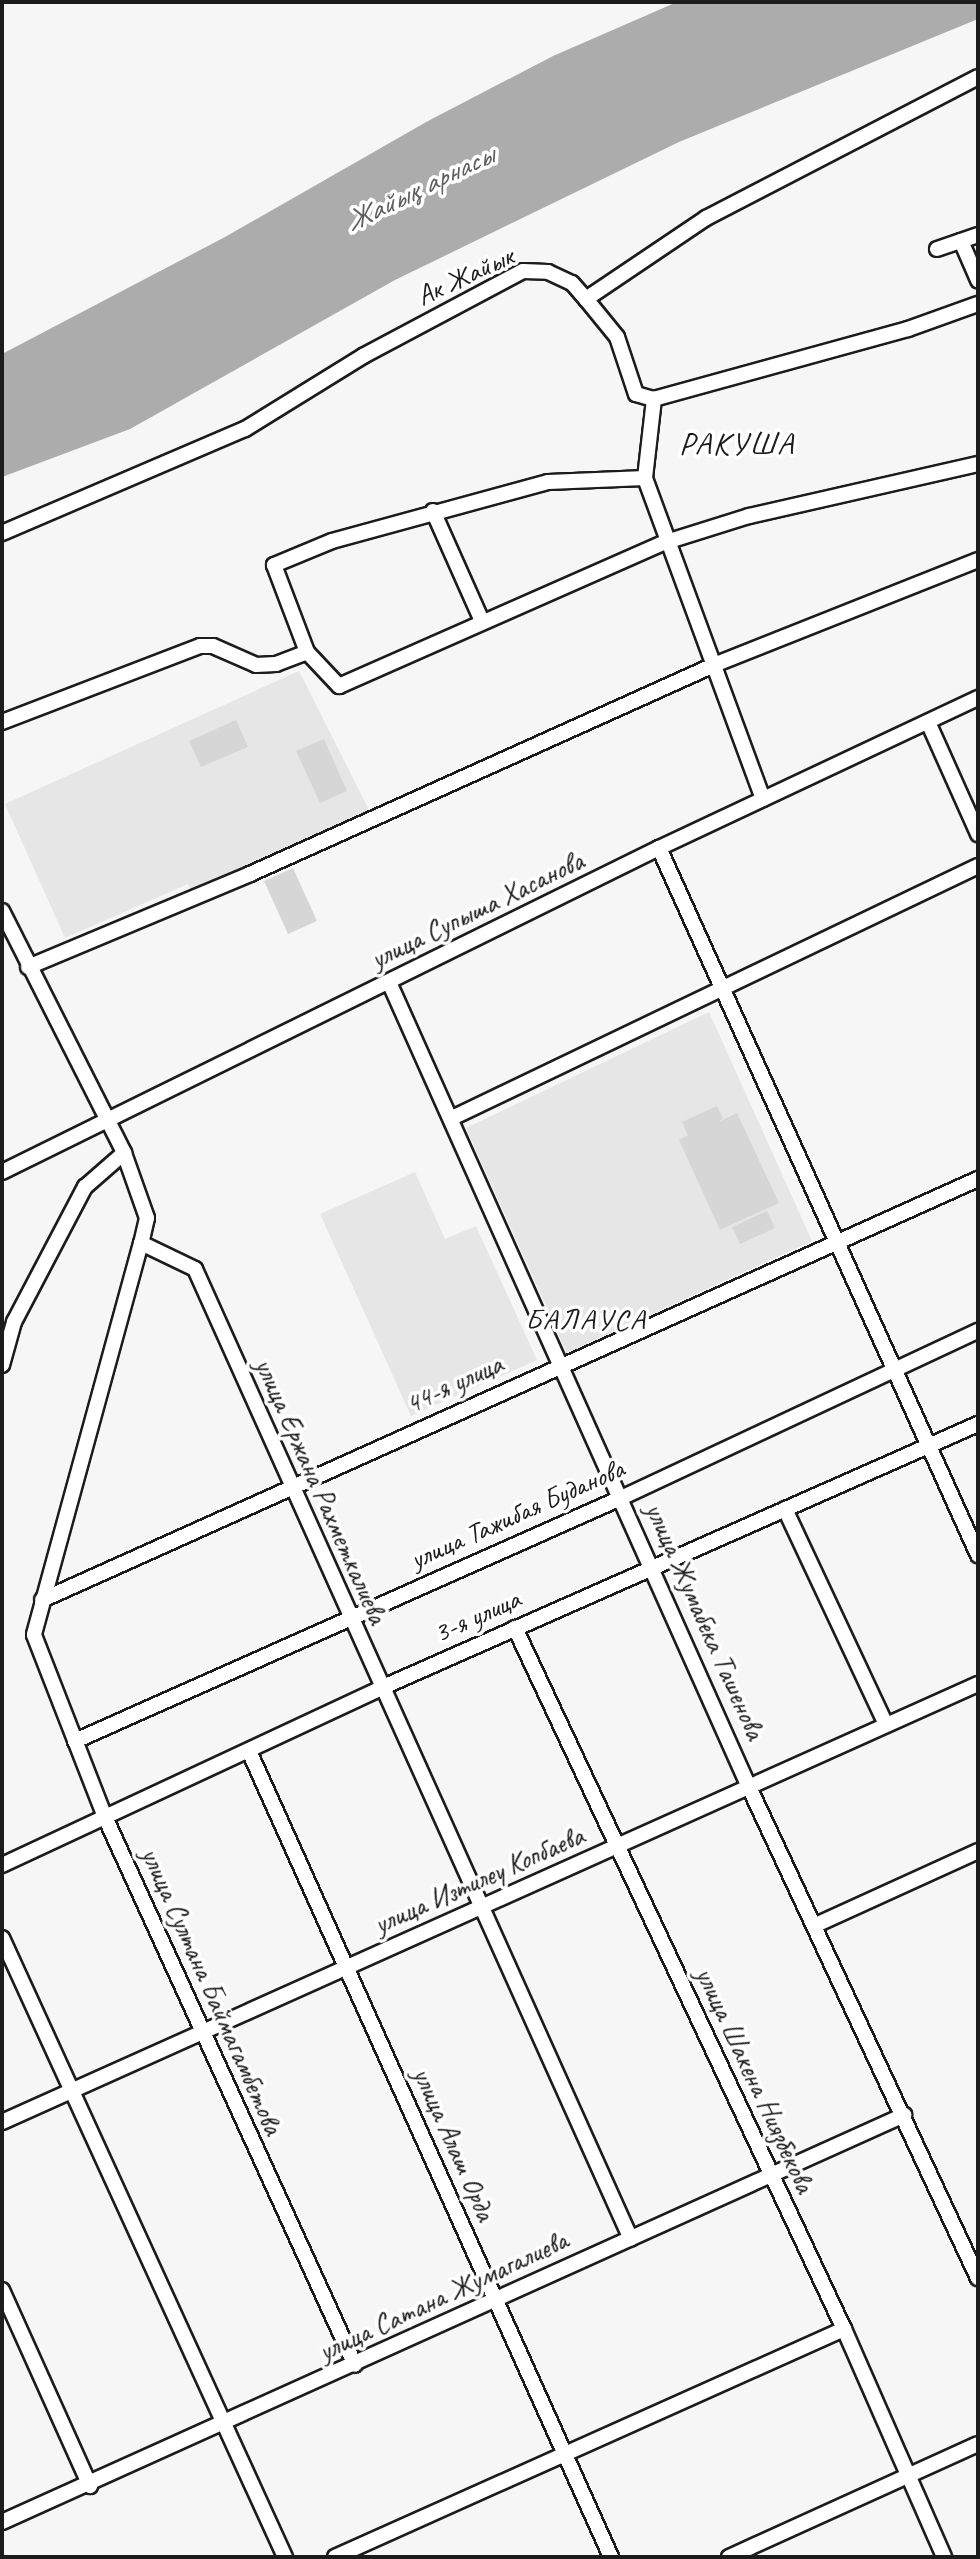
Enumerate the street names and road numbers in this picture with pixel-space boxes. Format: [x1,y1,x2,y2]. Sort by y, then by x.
street label: Ак Жайык [411,239,519,313]
street label: улица Супыша Хасанова [364,844,590,976]
street label: 44-я улица [399,1347,509,1421]
street label: улица Ержана Рахметкалиева [247,1353,395,1629]
street label: улица Тажибая Буданова [404,1451,630,1577]
street label: улица Жумабека Ташенова [638,1498,772,1744]
street label: 3-я улица [428,1582,526,1650]
street label: улица Изтилеу Копбаева [367,1818,591,1942]
street label: улица Султана Баймагамбетова [133,1840,291,2142]
street label: улица Шакена Ниязбекова [688,1963,822,2197]
street label: улица Алаш Орда [405,2062,503,2226]
street label: улица Сатана Жумагалиева [315,2224,571,2368]

